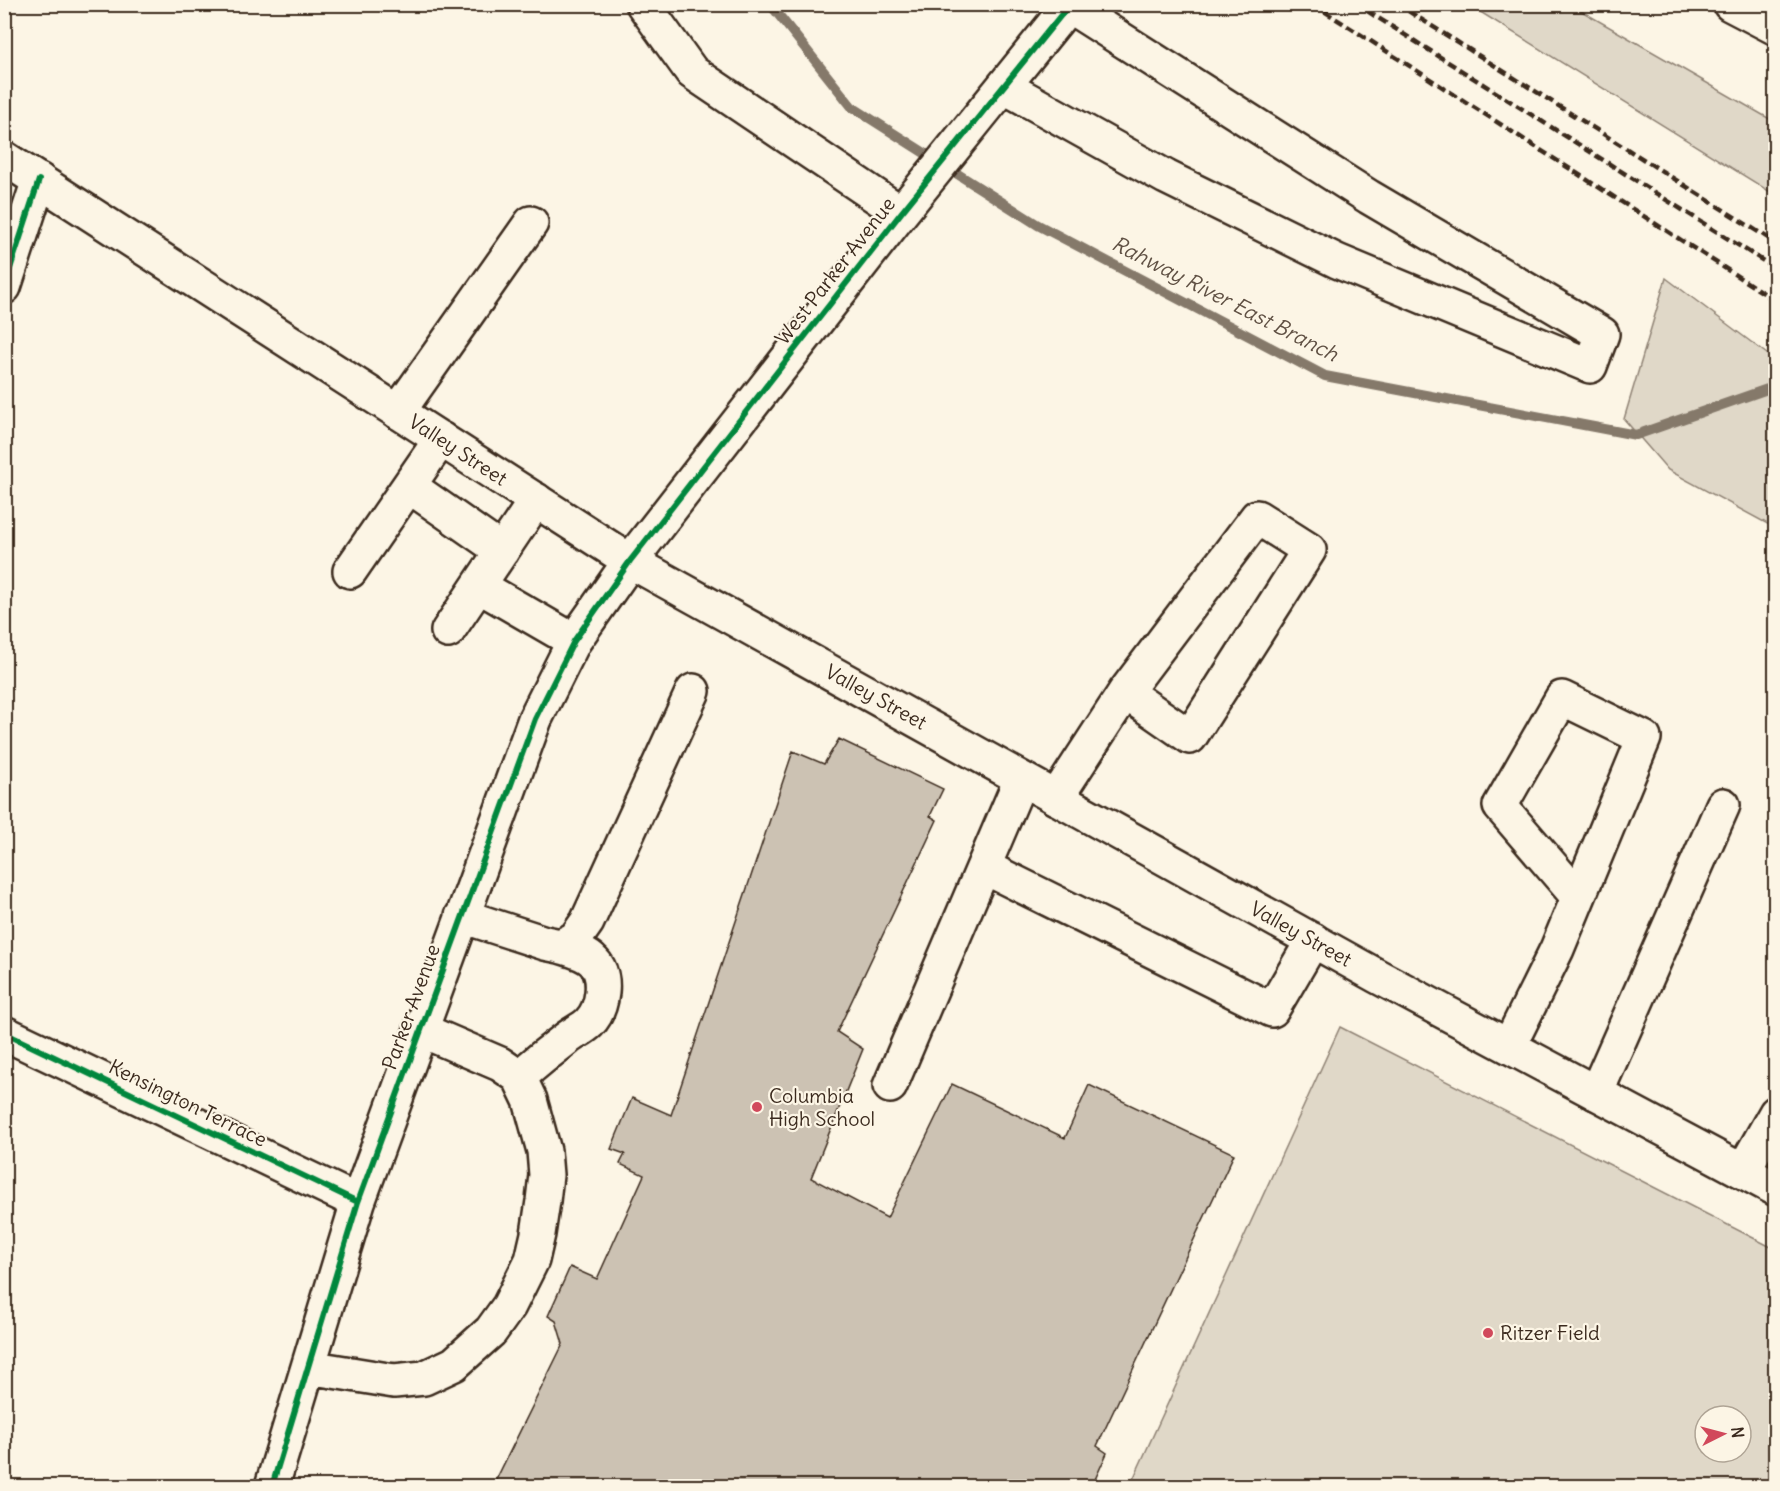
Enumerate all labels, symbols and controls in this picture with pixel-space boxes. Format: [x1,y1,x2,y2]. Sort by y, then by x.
street label: West Parker Avenue [769,192,900,350]
water label: Rahway River East Branch [1108,230,1344,368]
street label: Valley Street [404,409,512,491]
street label: Valley Street [821,658,932,735]
street label: Valley Street [1246,895,1357,972]
street label: Parker Avenue [376,941,445,1073]
street label: Kensington Terrace [105,1053,271,1152]
place label: Columbia High School [769,1083,875,1131]
marker: Columbia High School [750,1100,764,1114]
place label: Ritzer Field [1500,1320,1600,1345]
marker: Ritzer Field [1481,1326,1495,1340]
north arrow [1693,1404,1753,1464]
text: N [1727,1426,1748,1439]

